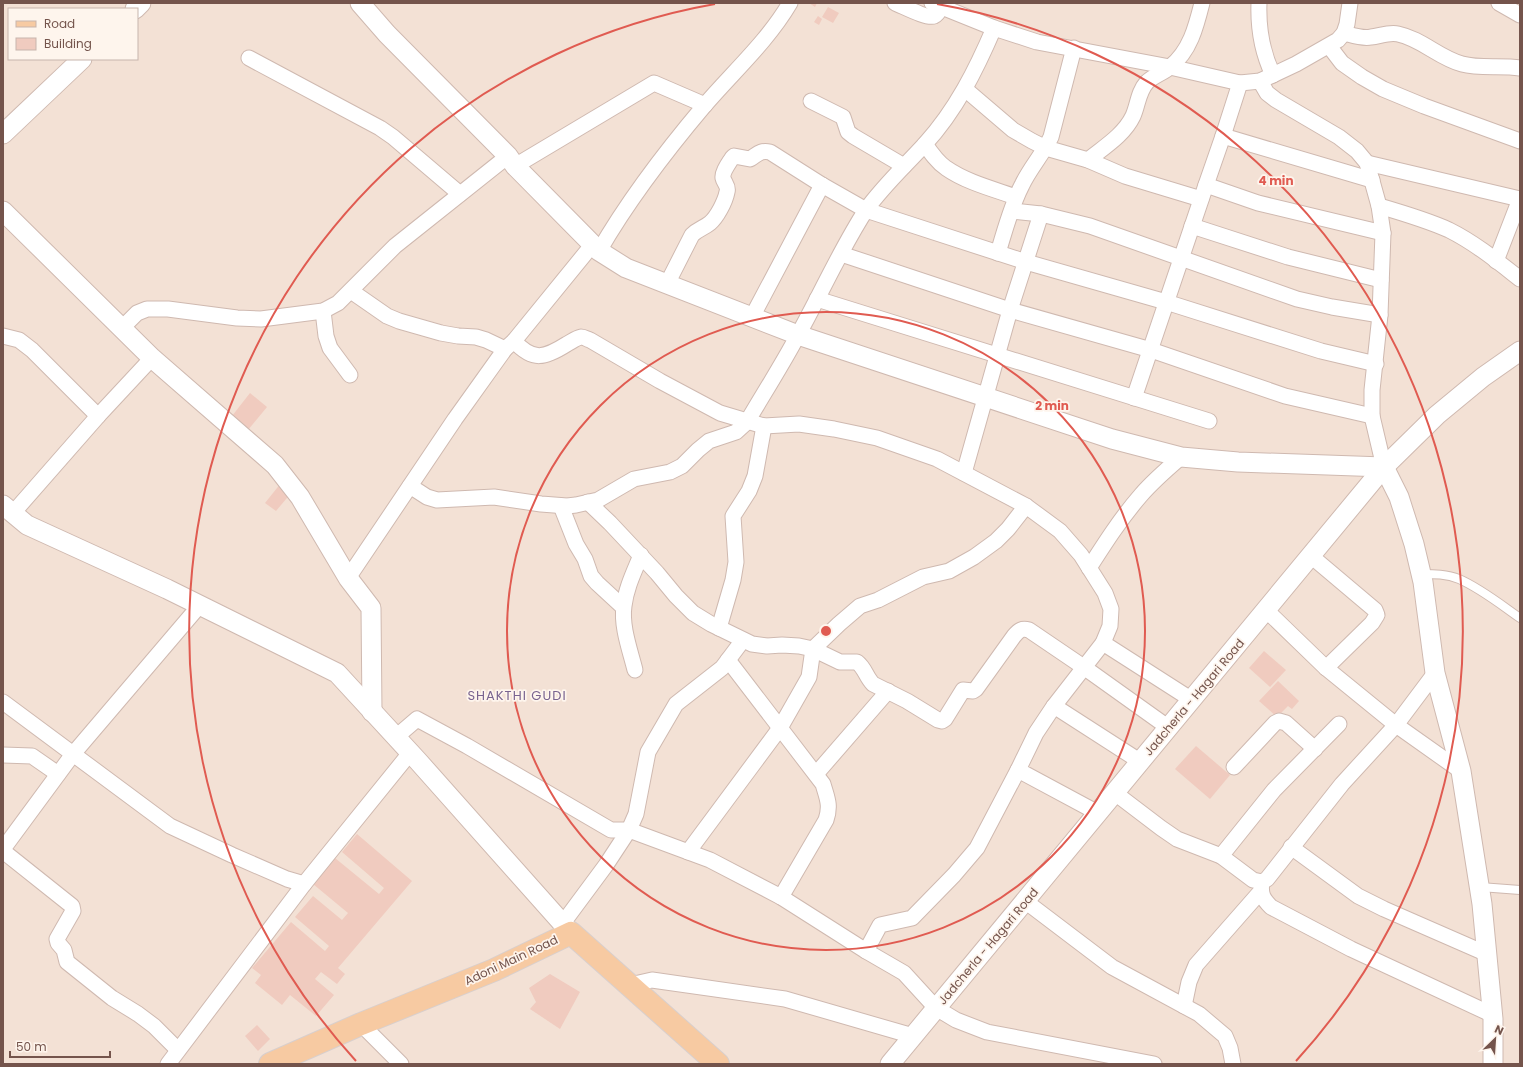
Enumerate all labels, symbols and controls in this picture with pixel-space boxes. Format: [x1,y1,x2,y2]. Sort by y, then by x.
legend [8,8,138,60]
text: Road [44,15,75,32]
text: Building [44,35,92,52]
text: 4 min [1258,172,1294,189]
text: 2 min [1035,397,1069,414]
centre of rings [819,624,833,638]
street label: Jadcherla - Hagari Road [1140,635,1248,759]
district label: SHAKTHI GUDI [467,686,567,705]
street label: Jadcherla - Hagari Road [934,884,1042,1008]
street label: Adoni Main Road [462,931,560,989]
north arrow [1475,1019,1515,1059]
text: N [1492,1021,1506,1039]
scale bar [10,1033,110,1059]
text: 50 m [16,1038,47,1055]

